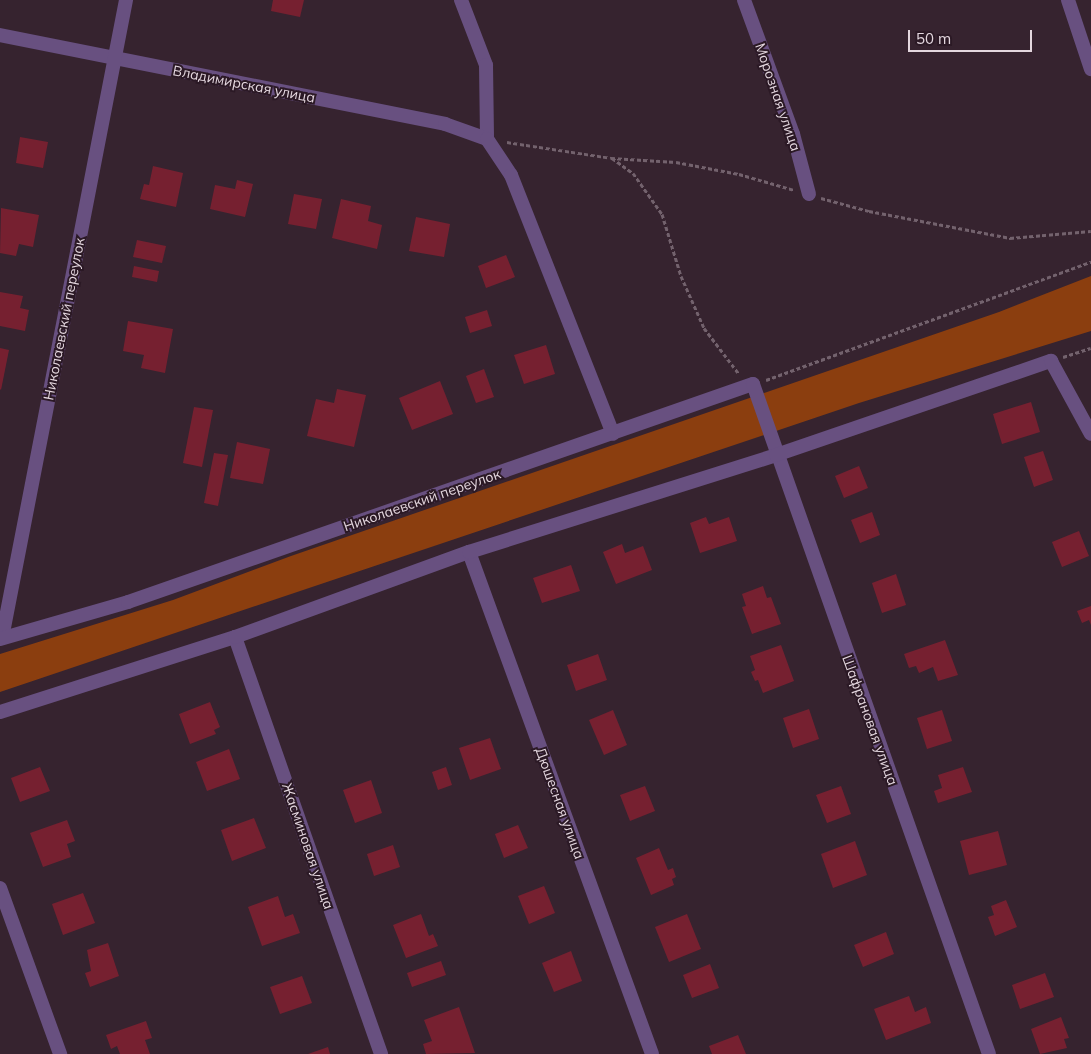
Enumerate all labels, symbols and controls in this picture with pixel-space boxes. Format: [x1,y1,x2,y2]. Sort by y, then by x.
scale bar [911,20,1035,52]
text: 50 m [916,29,951,48]
street label: Морозная улица [752,41,804,153]
street label: Владимирская улица [171,62,317,106]
street label: Николаевский переулок [40,236,88,402]
street label: Николаевский переулок [341,465,503,535]
street label: Шафрановая улица [839,653,901,787]
street label: Дюшесная улица [532,745,588,861]
street label: Жасминовая улица [279,781,337,911]

